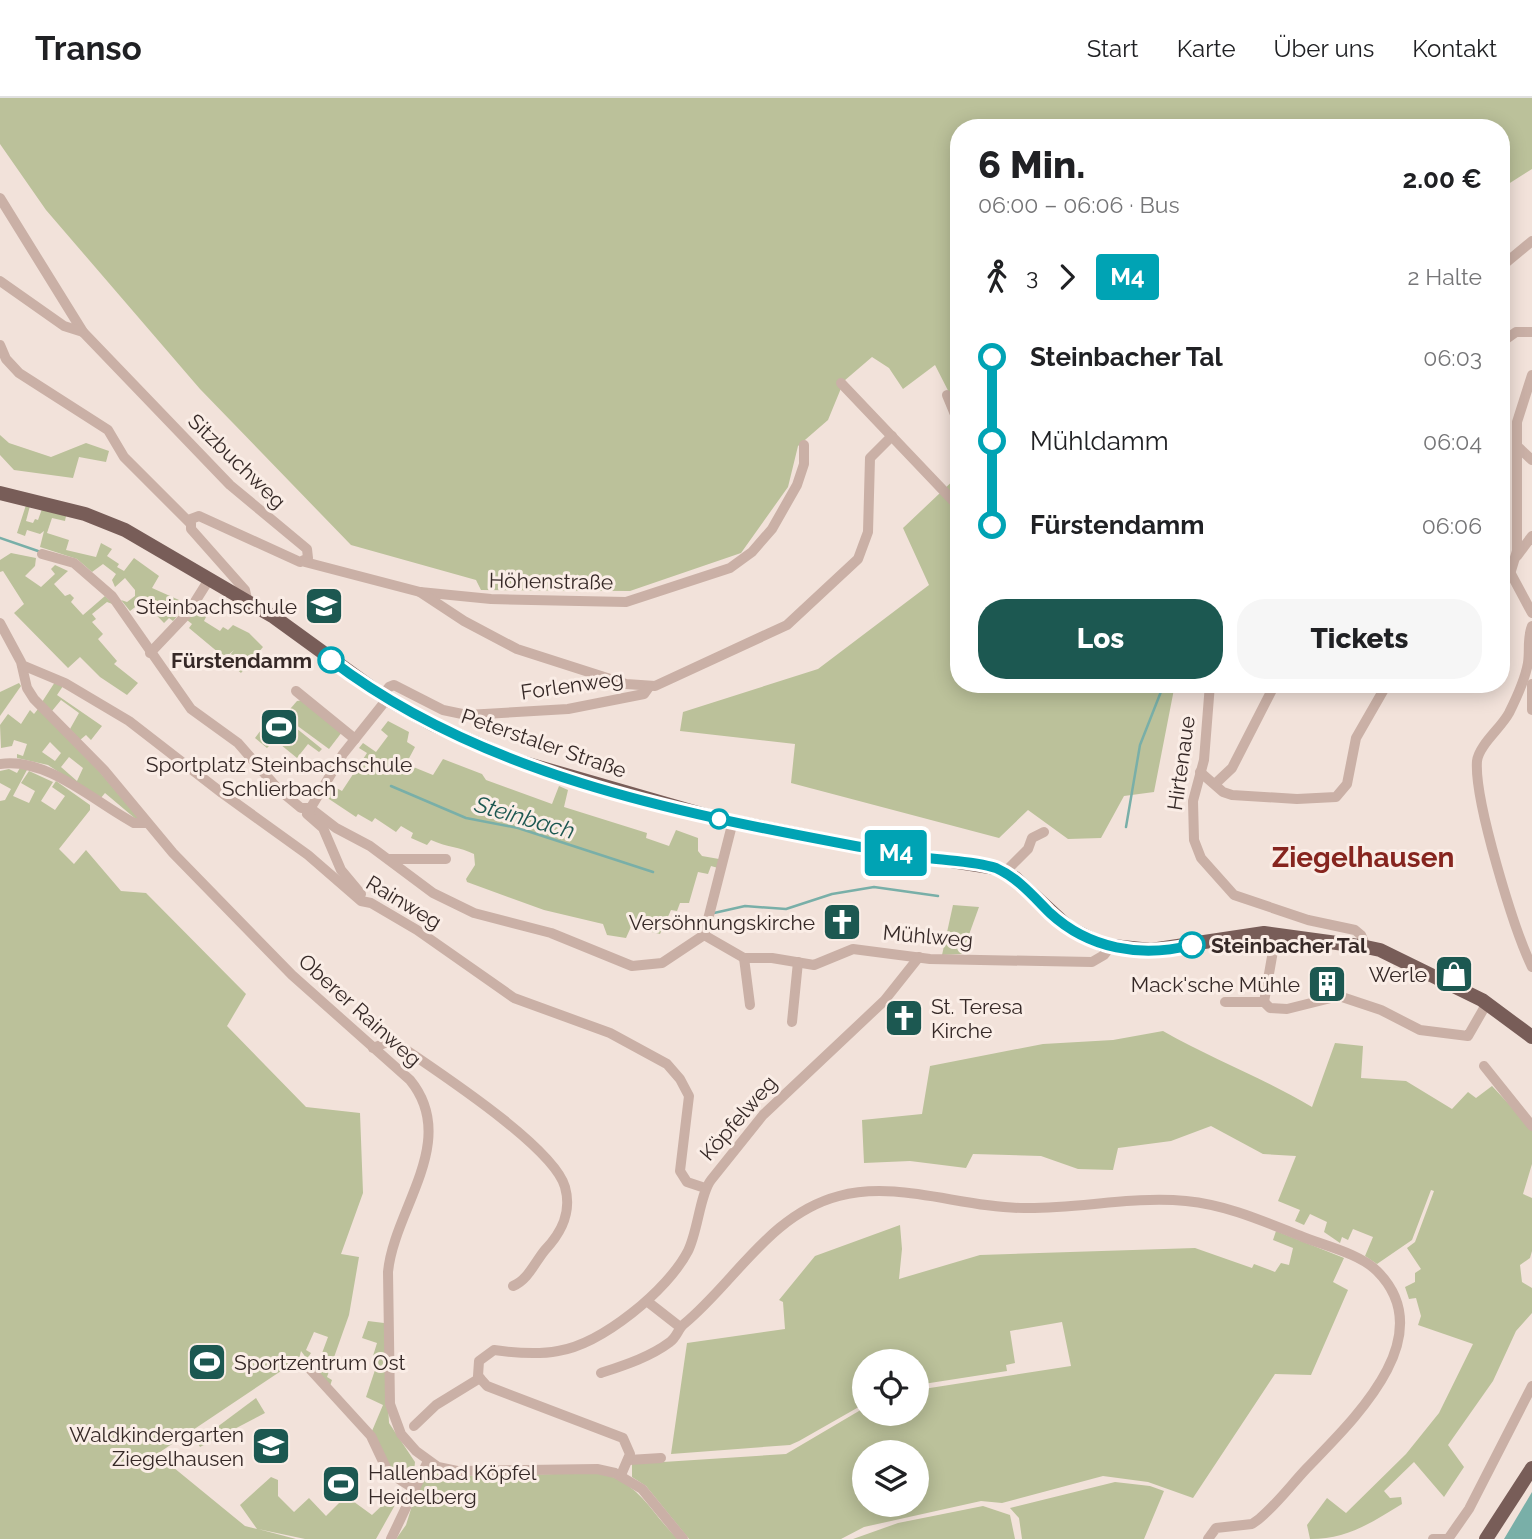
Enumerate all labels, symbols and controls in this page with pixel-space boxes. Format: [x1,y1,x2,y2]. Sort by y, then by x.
text: Transo [35,29,142,68]
text: Start [1087,34,1139,63]
text: Karte [1177,34,1236,63]
text: Über uns [1274,34,1374,63]
text: Kontakt [1412,34,1497,63]
text: 6 Min. [978,142,1085,187]
text: 2.00 € [1403,164,1482,194]
text: 06:00 – 06:06 · Bus [978,191,1180,218]
icon: walk [978,258,1016,296]
icon: forward [1048,258,1086,296]
text: M4 [1110,262,1145,291]
text: 3 [1026,263,1038,290]
text: 2 Halte [1407,263,1482,290]
text: Steinbacher Tal [1030,342,1223,372]
text: 06:03 [1423,344,1482,371]
street label: Sitzbuchweg [183,408,291,514]
text: Mühldamm [1030,426,1169,456]
text: 06:04 [1423,428,1482,455]
text: Fürstendamm [1030,510,1205,540]
text: 06:06 [1422,512,1482,539]
street label: Höhenstraße [489,567,613,595]
school or university icon: Steinbachschule [303,585,345,627]
place label: Steinbachschule [136,594,297,619]
button: Los [978,599,1223,679]
button: Tickets [1237,599,1482,679]
marker: Fürstendamm [318,647,344,673]
place label: Fürstendamm [171,648,312,673]
street label: Forlenweg [519,665,625,705]
street label: Peterstaler Straße [458,703,630,783]
sports icon: Sportplatz Steinbachschule Schlierbach [258,706,300,748]
street label: Hirtenaue [1162,714,1200,812]
place label: Sportplatz Steinbachschule Schlierbach [146,752,412,801]
water label: Steinbach [471,790,578,844]
unlabelled marker [709,809,729,829]
line badge: M4 [864,830,928,876]
text: M4 [879,838,913,867]
district label: Ziegelhausen [1272,841,1454,874]
street label: Rainweg [362,870,446,934]
church icon: Versöhnungskirche [821,901,863,943]
place label: Versöhnungskirche [629,910,815,935]
street label: Mühlweg [882,920,974,952]
marker: Steinbacher Tal [1179,932,1205,958]
place label: Steinbacher Tal [1211,933,1367,958]
street label: Oberer Rainweg [294,948,426,1072]
shop icon: Werle [1433,953,1475,995]
place label: Werle [1369,962,1427,987]
building icon: Mack'sche Mühle [1306,963,1348,1005]
place label: Mack'sche Mühle [1131,972,1300,997]
place label: St. Teresa Kirche [931,994,1023,1043]
church icon: St. Teresa Kirche [883,997,925,1039]
street label: Köpfelweg [694,1070,782,1166]
sports icon: Sportzentrum Ost [186,1341,228,1383]
map controls [852,1349,929,1517]
button: locate [852,1349,929,1426]
place label: Sportzentrum Ost [234,1350,406,1375]
place label: Waldkindergarten Ziegelhausen [69,1422,244,1471]
school or university icon: Waldkindergarten Ziegelhausen [250,1425,292,1467]
button: layers [852,1440,929,1517]
place label: Hallenbad Köpfel Heidelberg [368,1460,537,1509]
sports icon: Hallenbad Köpfel Heidelberg [320,1463,362,1505]

